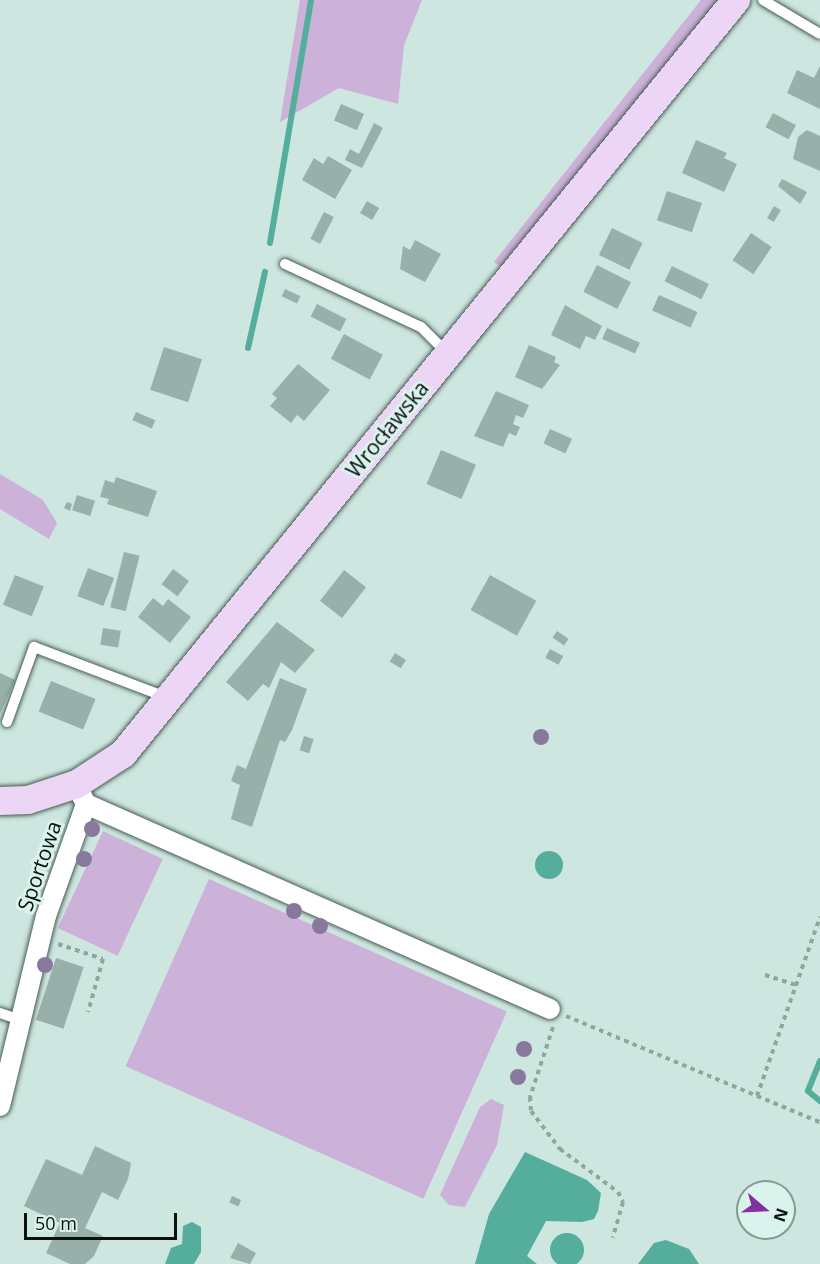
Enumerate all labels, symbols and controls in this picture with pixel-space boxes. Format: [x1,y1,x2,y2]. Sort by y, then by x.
street label: Wrocławska [341,376,433,482]
street label: Sportowa [12,818,66,914]
north arrow [736,1180,796,1240]
scale bar [27,1201,180,1239]
text: N [769,1205,794,1225]
text: 50 m [35,1211,77,1235]

